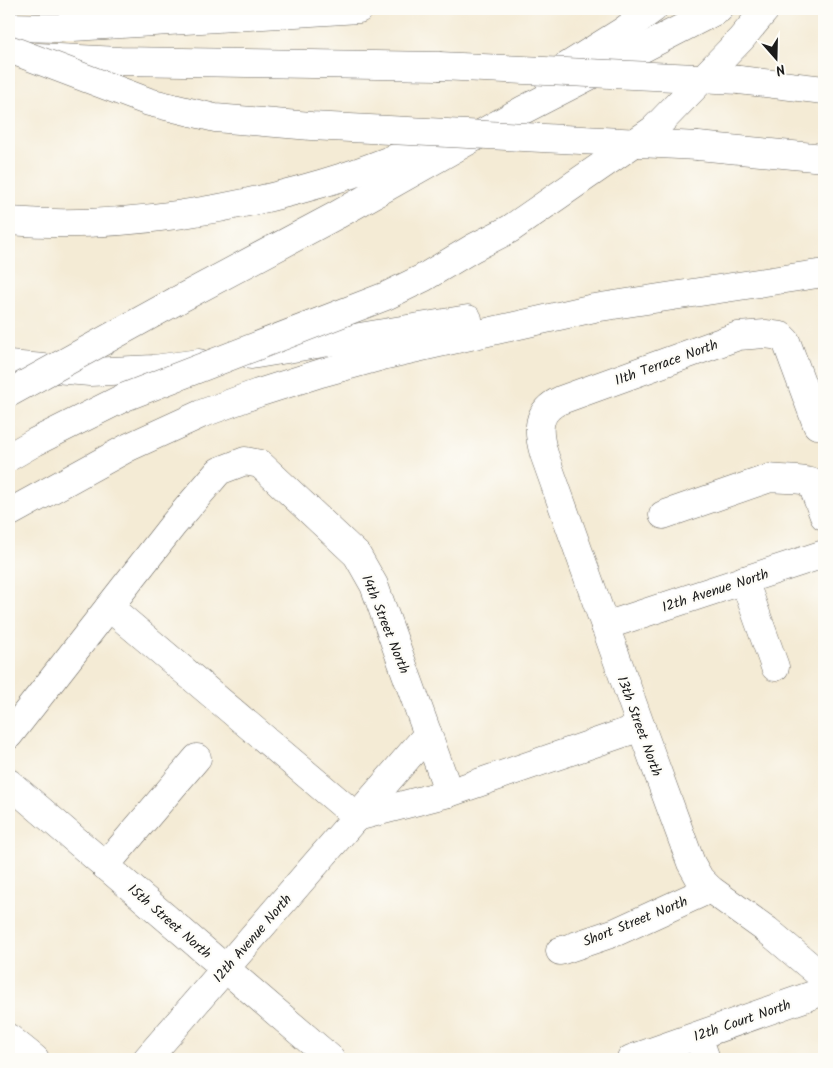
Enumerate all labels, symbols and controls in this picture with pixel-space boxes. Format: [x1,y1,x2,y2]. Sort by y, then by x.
north arrow [750,32,800,82]
text: N [772,57,788,81]
street label: 11th Terrace North [612,334,721,392]
street label: 12th Avenue North [659,563,772,619]
street label: 14th Street North [355,572,415,677]
street label: 13th Street North [611,673,667,780]
street label: 15th Street North [123,879,216,964]
street label: 12th Avenue North [208,889,298,988]
street label: Short Street North [580,891,691,953]
street label: 12th Court North [691,994,794,1048]

